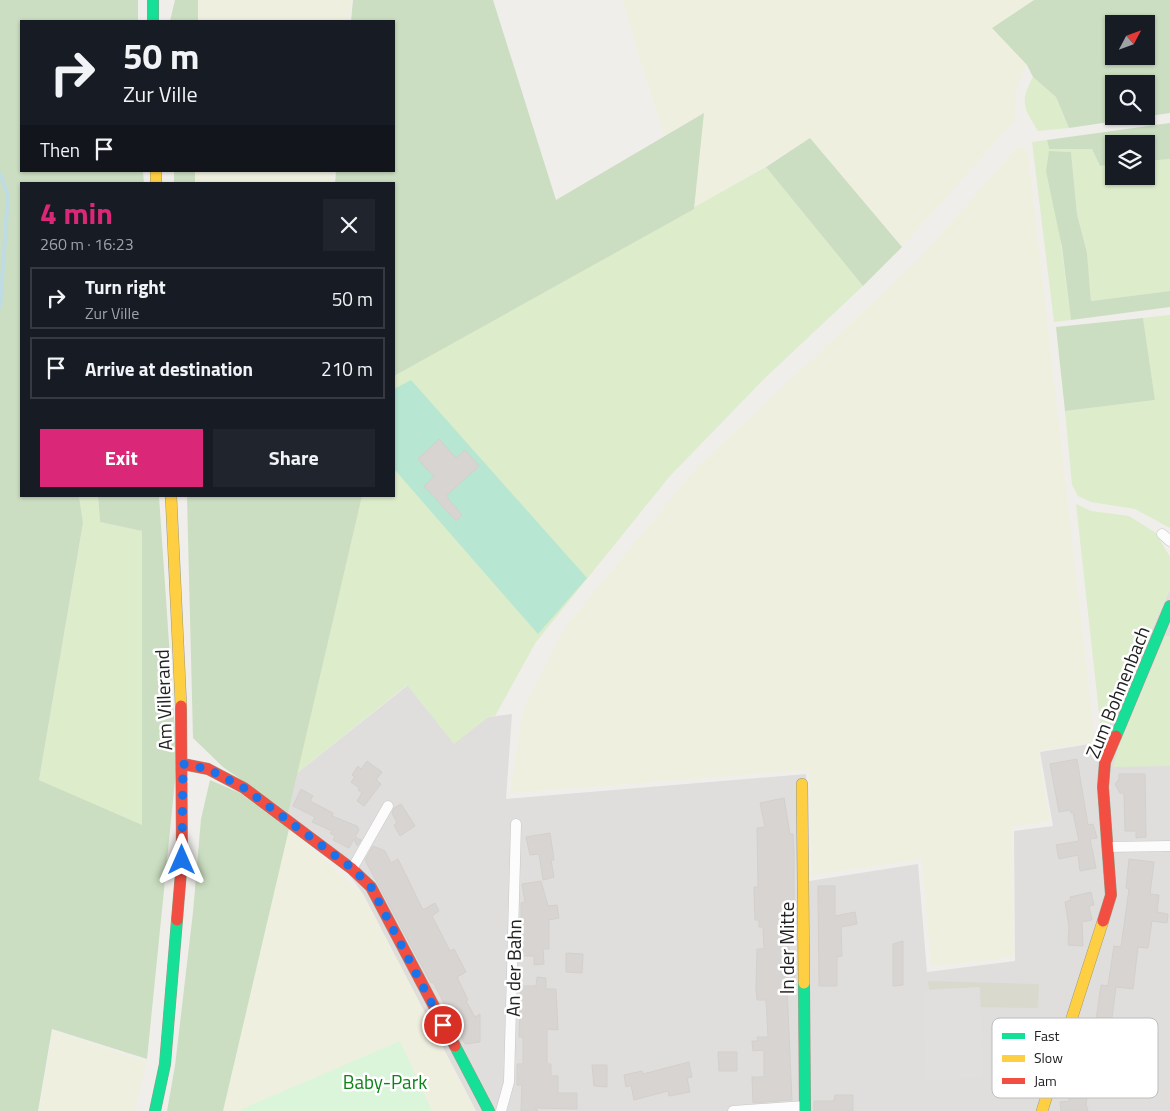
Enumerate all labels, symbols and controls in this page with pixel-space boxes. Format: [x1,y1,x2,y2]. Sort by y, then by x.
north arrow [1105,15,1155,65]
map controls [1105,15,1155,185]
text: 50 m [123,29,199,83]
icon: right [40,40,105,105]
button: search [1105,75,1155,125]
text: Zur Ville [123,77,198,111]
text: Then [40,135,80,164]
icon: arrive [90,135,118,163]
button: layers [1105,135,1155,185]
text: 4 min [40,190,113,236]
button: close [323,199,375,251]
text: 260 m · 16:23 [40,232,134,256]
text: Turn right [85,272,166,301]
icon: right [42,284,70,312]
text: 50 m [332,284,373,313]
text: Zur Ville [85,301,139,325]
icon: arrive [42,354,70,382]
text: Arrive at destination [85,354,253,383]
text: 210 m [321,354,373,383]
button: Exit [40,429,203,487]
button: Share [213,429,375,487]
street label: Zum Bohnenbach [1077,622,1157,762]
street label: Am Villerand [147,649,179,751]
position arrow [155,833,207,885]
street label: In der Mitte [772,902,801,994]
street label: An der Bahn [498,919,528,1017]
pin [422,1004,464,1046]
icon: arrive [429,1011,457,1039]
legend [992,1018,1158,1098]
text: Fast [1034,1025,1059,1046]
text: Slow [1034,1047,1063,1068]
park label: Baby-Park [343,1067,427,1096]
text: Jam [1034,1070,1057,1091]

